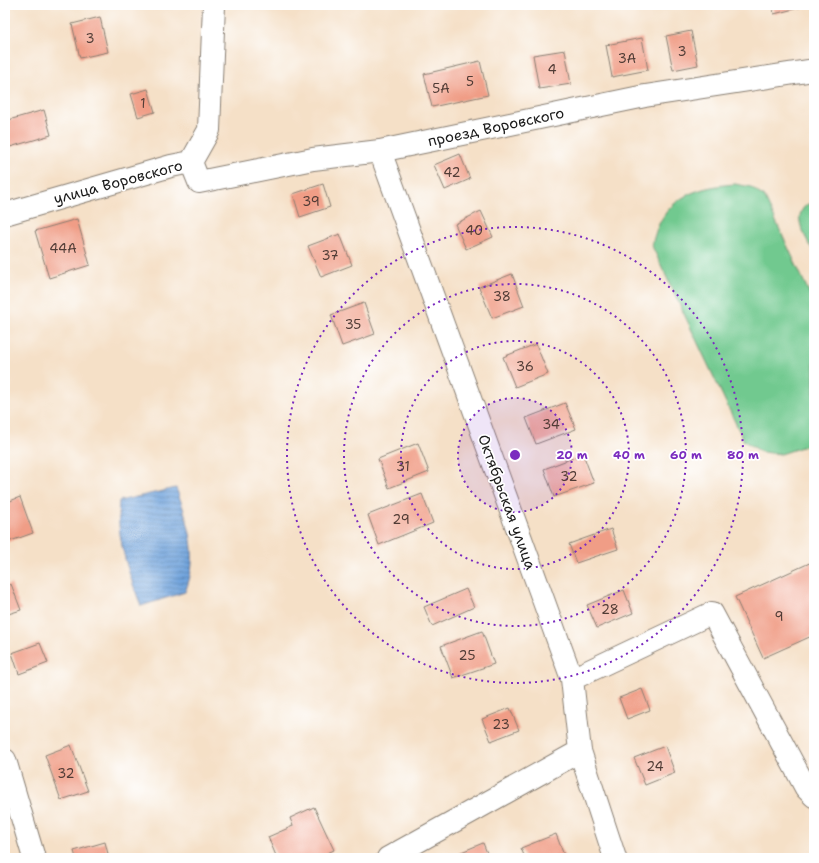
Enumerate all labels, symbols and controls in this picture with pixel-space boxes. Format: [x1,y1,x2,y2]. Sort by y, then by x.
house number: 3 [85,30,95,47]
house number: 3 [677,43,687,60]
house number: 3А [618,50,636,67]
house number: 4 [547,61,557,78]
house number: 5 [466,73,474,90]
house number: 5А [432,80,450,97]
house number: 1 [140,95,146,112]
street label: проезд Воровского [426,103,566,151]
street label: улица Воровского [51,155,185,209]
house number: 42 [443,164,461,181]
house number: 39 [302,193,320,210]
house number: 40 [465,222,483,239]
house number: 44А [49,240,77,257]
house number: 37 [321,247,339,264]
house number: 38 [493,288,511,305]
house number: 35 [345,316,361,333]
house number: 36 [516,358,534,375]
house number: 34 [542,416,560,433]
street label: Октябрьская улица [473,432,541,573]
text: 20 m [556,447,588,463]
text: 40 m [613,447,645,463]
text: 60 m [670,447,702,463]
text: 80 m [727,447,759,463]
centre of rings [508,448,522,462]
house number: 31 [396,458,410,475]
house number: 32 [560,468,578,485]
house number: 29 [392,511,410,528]
house number: 28 [601,601,619,618]
house number: 9 [774,608,784,625]
house number: 25 [459,647,475,664]
house number: 23 [492,716,510,733]
house number: 24 [646,758,664,775]
house number: 32 [57,765,75,782]

